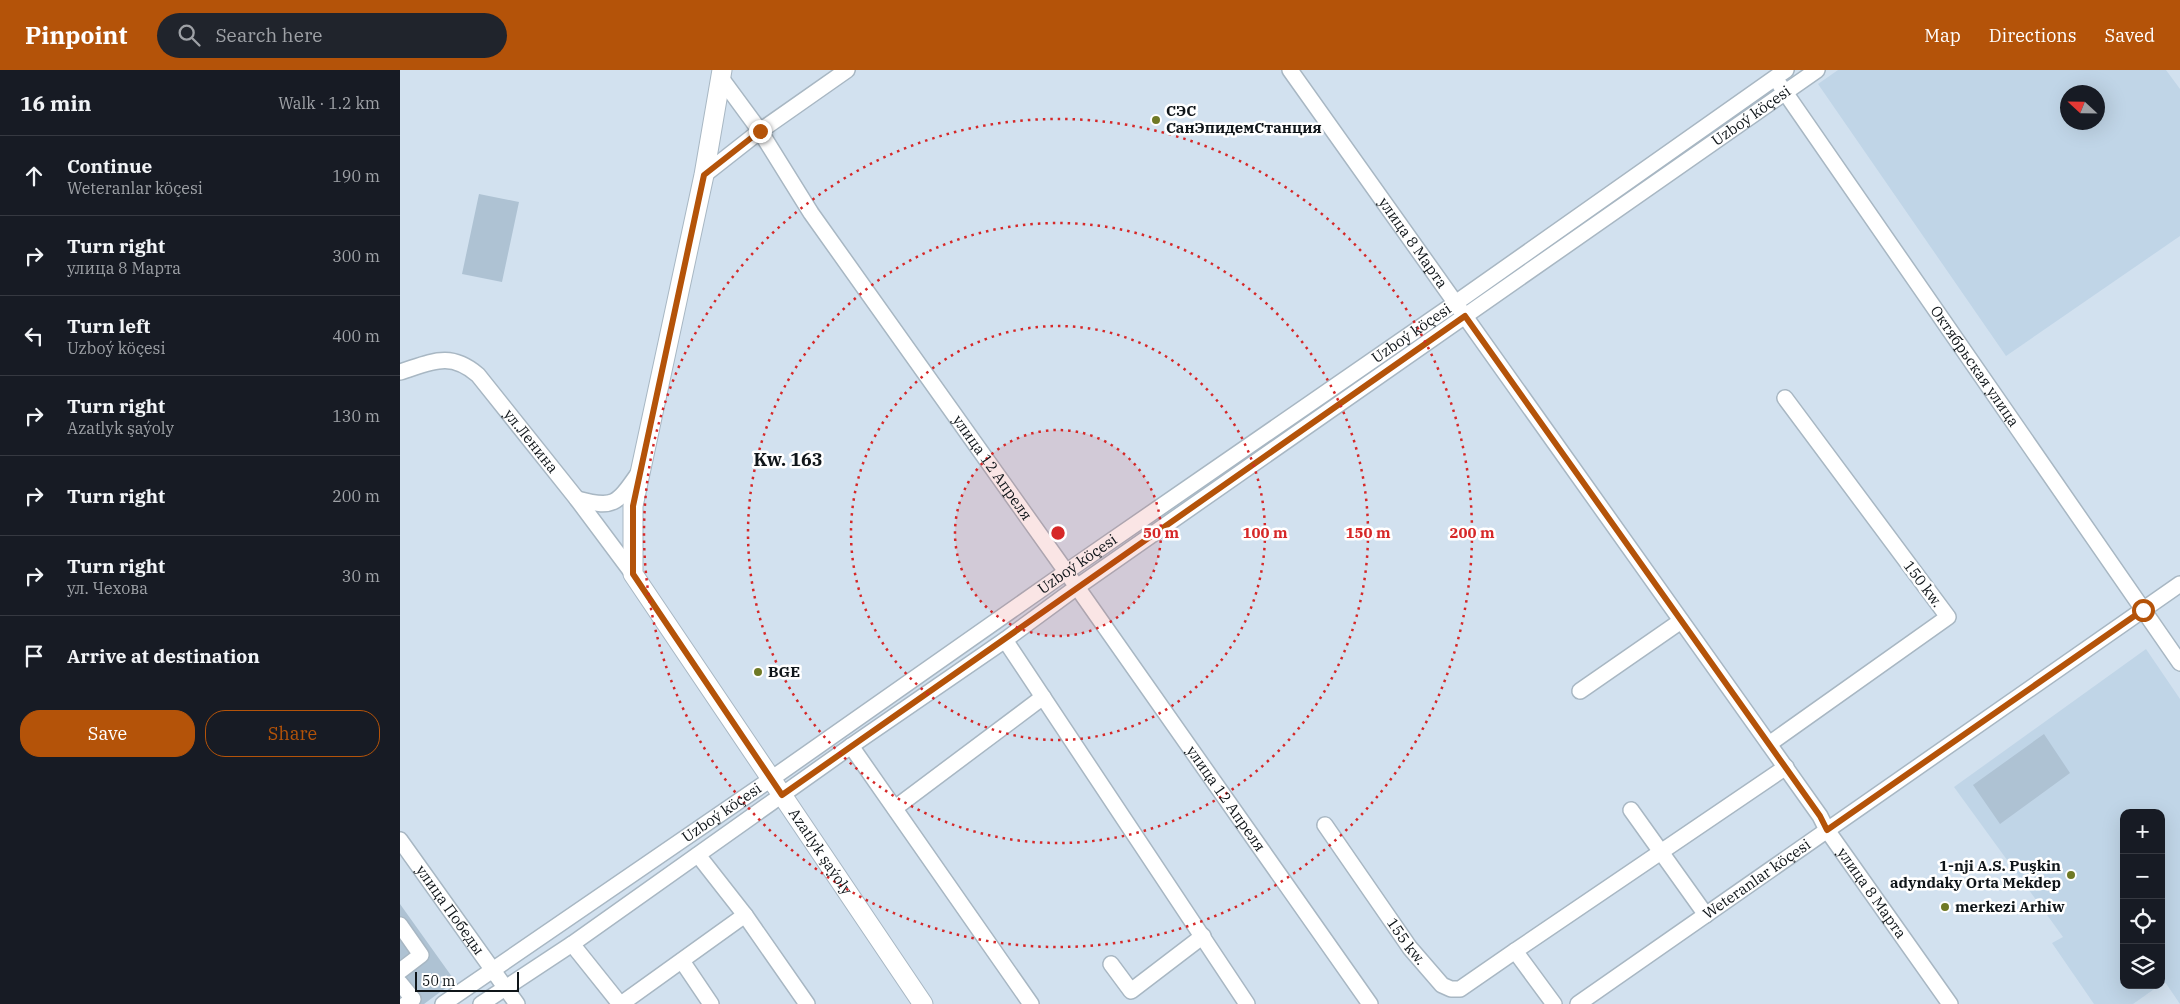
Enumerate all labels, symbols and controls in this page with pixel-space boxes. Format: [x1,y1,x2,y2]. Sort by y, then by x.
search box [157,13,507,58]
text: Pinpoint [25,19,127,51]
icon: search [175,21,203,49]
text: Search here [215,23,322,47]
text: Map [1924,24,1961,47]
text: Directions [1989,24,2077,47]
text: Saved [2105,24,2155,47]
street label: Uzboý köçesi [1708,81,1795,150]
north arrow [2060,85,2105,130]
text: 16 min [20,89,91,117]
text: Walk · 1.2 km [278,93,380,113]
place label: СЭС СанЭпидемСтанция [1166,101,1322,137]
marker: СЭС СанЭпидемСтанция [1150,114,1162,126]
route end [749,120,772,143]
text: Continue [67,154,152,178]
icon: ahead [20,162,48,190]
text: 190 m [332,166,380,186]
text: Weteranlar köçesi [67,178,203,198]
street label: улица 8 Марта [1374,193,1452,292]
text: Turn right [67,234,165,258]
icon: right [20,242,48,270]
text: 300 m [332,246,380,266]
text: улица 8 Марта [67,258,181,278]
street label: Uzboý köçesi [1368,299,1455,367]
street label: Октябрьская улица [1927,302,2024,430]
text: Turn left [67,314,150,338]
icon: left [20,322,48,350]
text: 400 m [332,326,380,346]
text: Uzboý köçesi [67,338,165,358]
text: Turn right [67,394,165,418]
icon: right [20,402,48,430]
street label: ул.Ленина [500,405,563,477]
text: 130 m [332,406,380,426]
street label: улица 12 Апреля [949,411,1037,524]
text: Azatlyk şaýoly [67,418,174,438]
district label: Kw. 163 [753,448,823,471]
icon: right [20,482,48,510]
text: Turn right [67,484,165,508]
text: 200 m [332,486,380,506]
text: 50 m [1143,523,1179,542]
text: 100 m [1242,523,1288,542]
text: 150 m [1345,523,1391,542]
text: 200 m [1449,523,1495,542]
centre of rings [1049,524,1067,542]
street label: Uzboý köçesi [1034,529,1121,598]
text: Turn right [67,554,165,578]
street label: 150 kw. [1900,556,1947,611]
icon: right [20,562,48,590]
text: 30 m [342,566,380,586]
text: ул. Чехова [67,578,148,598]
route start [2132,599,2155,622]
icon: arrive [20,642,48,670]
text: Arrive at destination [67,644,260,668]
place label: BGE [768,662,800,681]
marker: BGE [752,666,764,678]
button: Save [20,710,195,757]
button: Share [205,710,380,757]
street label: улица 12 Апреля [1182,742,1270,855]
street label: Uzboý köçesi [678,778,765,846]
street label: Azatlyk şaýoly [785,804,857,898]
map controls [2120,809,2165,989]
button: + [2120,809,2165,854]
street label: Weteranlar köçesi [1699,834,1814,923]
street label: улица 8 Марта [1833,844,1911,942]
button: − [2120,854,2165,899]
place label: 1-nji A.S. Puşkin adyndaky Orta Mekdep [1890,856,2061,892]
street label: улица Победы [412,861,489,958]
marker: 1-nji A.S. Puşkin adyndaky Orta Mekdep [2065,869,2077,881]
place label: merkezi Arhiw [1955,897,2065,916]
button: locate [2120,899,2165,944]
marker: merkezi Arhiw [1939,901,1951,913]
street label: 155 kw. [1383,914,1430,969]
button: layers [2120,944,2165,989]
scale bar [415,969,519,992]
text: 50 m [422,972,455,990]

